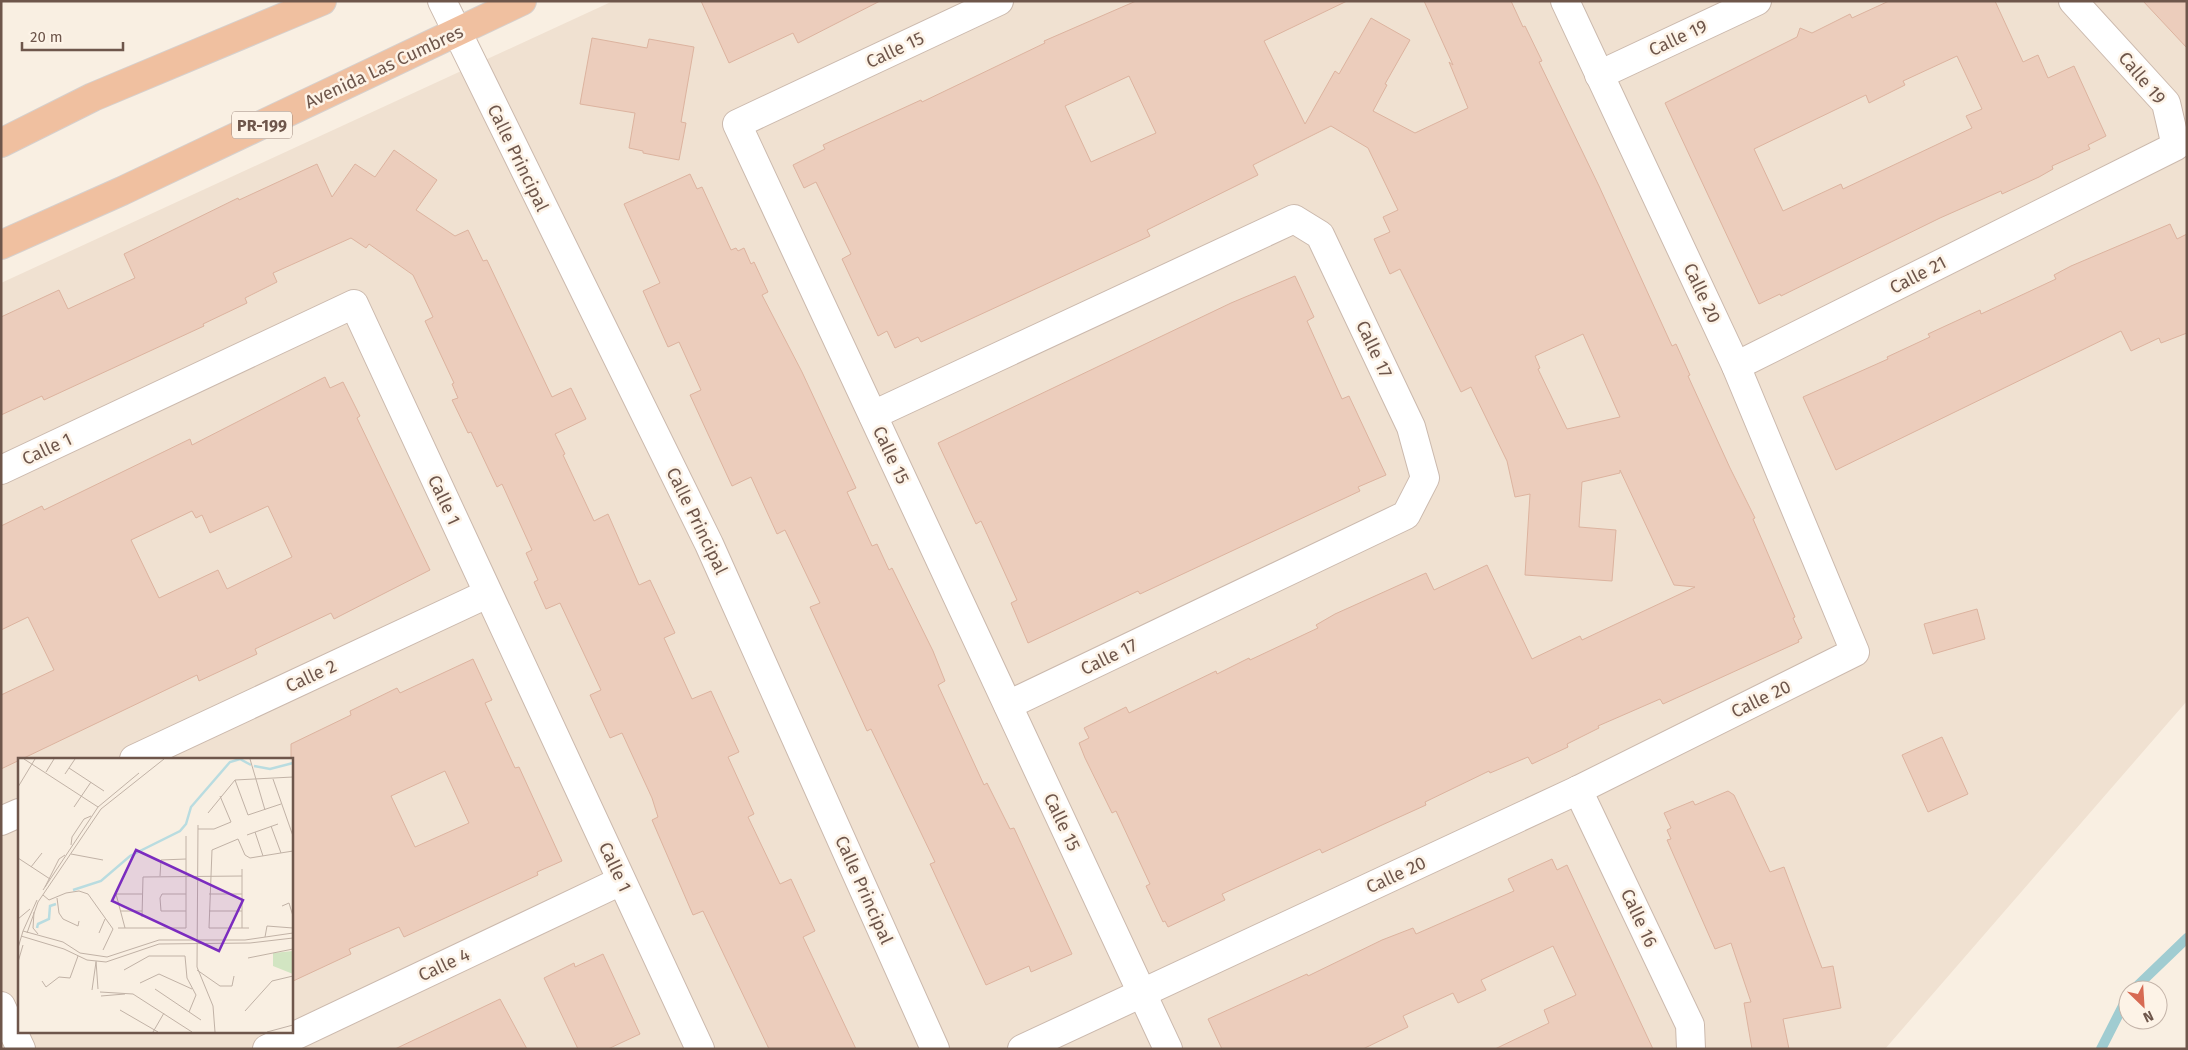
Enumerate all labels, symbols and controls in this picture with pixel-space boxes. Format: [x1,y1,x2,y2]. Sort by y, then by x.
street label: Calle 19 [1645,15,1711,61]
scale bar [22,20,124,52]
street label: Avenida Las Cumbres [301,21,467,113]
street label: Calle 15 [863,27,927,73]
text: 20 m [30,28,63,46]
street label: Calle 19 [2114,47,2170,109]
street label: Calle Principal [483,101,553,215]
road number: PR-199 [232,112,292,138]
street label: Calle 21 [1886,251,1950,299]
street label: Calle 20 [1679,260,1725,326]
street label: Calle 17 [1351,317,1397,381]
street label: Calle 15 [868,423,914,487]
street label: Calle 1 [19,428,75,470]
street label: Calle Principal [662,464,732,578]
street label: Calle 1 [423,472,465,528]
street label: Calle 17 [1077,634,1141,680]
street label: Calle 2 [282,655,340,697]
street label: Calle 20 [1728,675,1794,723]
inset map [18,758,292,1032]
street label: Calle 15 [1039,790,1085,854]
street label: Calle Principal [830,832,898,948]
street label: Calle 1 [594,839,636,895]
street label: Calle 20 [1363,852,1429,898]
street label: Calle 16 [1616,885,1662,951]
street label: Calle 4 [415,943,474,986]
north arrow [2118,980,2168,1030]
text: N [2140,1007,2156,1026]

